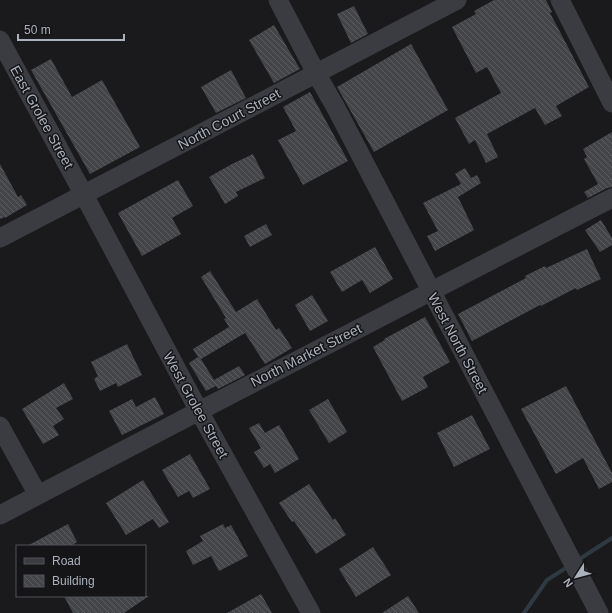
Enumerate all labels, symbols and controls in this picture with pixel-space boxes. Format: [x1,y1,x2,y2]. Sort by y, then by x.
scale bar [18,16,124,42]
text: 50 m [24,23,51,37]
street label: East Grolee Street [7,63,77,171]
street label: North Court Street [175,85,283,153]
street label: West North Street [425,290,491,396]
street label: North Market Street [248,320,364,390]
street label: West Grolee Street [160,349,232,461]
legend [16,545,146,597]
text: Road [52,554,81,568]
north arrow [556,557,596,597]
text: Building [52,574,95,588]
text: N [561,576,575,590]

